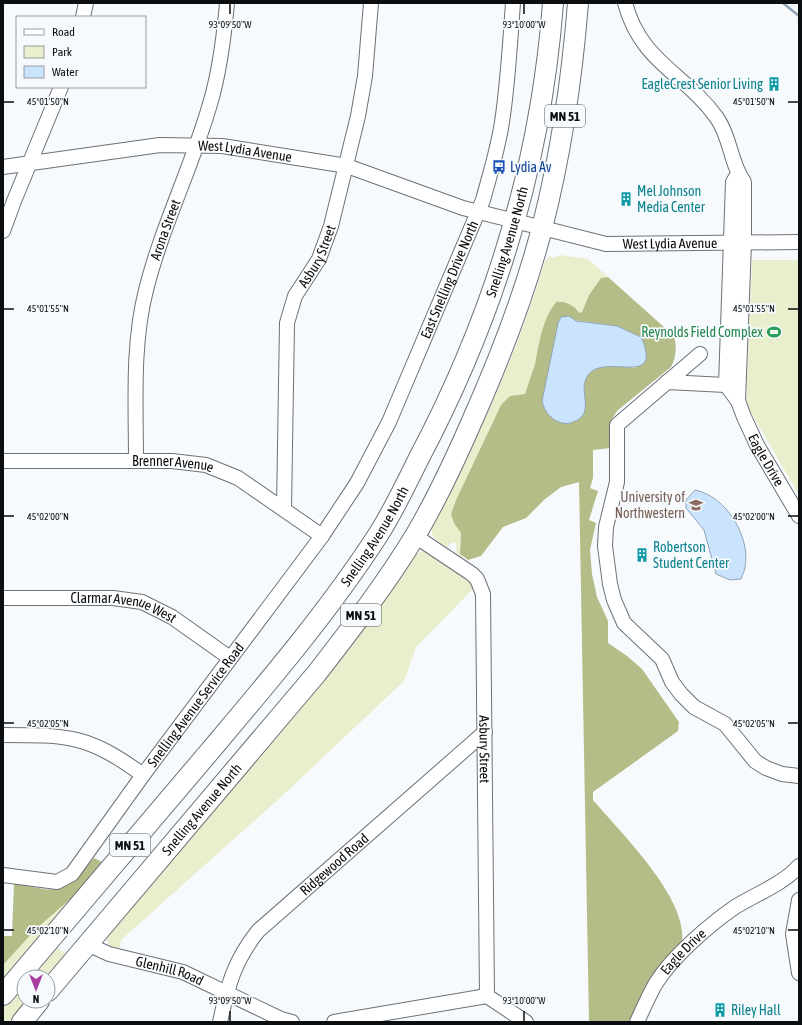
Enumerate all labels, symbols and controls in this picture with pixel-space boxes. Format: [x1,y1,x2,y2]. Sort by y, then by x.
legend [16,16,146,88]
text: 93°09'50"W [208,19,252,30]
text: 93°10'00"W [502,19,546,30]
text: Road [52,25,75,39]
text: Park [52,45,73,59]
text: Water [52,65,79,79]
place label: EagleCrest Senior Living [642,76,763,92]
building icon: EagleCrest Senior Living [766,76,782,92]
text: 45°01'50"N [27,96,69,107]
text: 45°01'50"N [733,96,775,107]
road number: MN 51 [545,105,585,127]
street label: West Lydia Avenue [198,138,293,165]
bus stop icon: Lydia Av [491,159,507,175]
place label: Lydia Av [510,159,552,175]
place label: Mel Johnson Media Center [637,183,706,215]
street label: Snelling Avenue North [483,185,531,299]
building icon: Mel Johnson Media Center [618,191,634,207]
street label: Arona Street [147,197,183,262]
street label: East Snelling Drive North [417,218,481,341]
street label: Asbury Street [295,223,339,290]
street label: West Lydia Avenue [623,235,717,252]
text: 45°01'55"N [27,303,69,314]
text: 45°01'55"N [733,303,775,314]
place label: Reynolds Field Complex [641,324,763,340]
sports icon: Reynolds Field Complex [766,324,782,340]
street label: Eagle Drive [745,431,787,489]
street label: Brenner Avenue [132,453,216,475]
street label: Snelling Avenue North [337,484,412,589]
place label: University of Northwestern [615,489,685,521]
school or university icon: University of Northwestern [688,497,704,513]
text: 45°02'00"N [27,511,69,522]
text: 45°02'00"N [733,511,775,522]
place label: Robertson Student Center [653,539,730,571]
building icon: Robertson Student Center [634,547,650,563]
street label: Clarmar Avenue West [70,590,180,626]
road number: MN 51 [341,604,381,626]
street label: Snelling Avenue Service Road [144,640,247,770]
street label: Asbury Street [476,715,493,783]
text: 45°02'05"N [27,718,69,729]
text: 45°02'05"N [733,718,775,729]
street label: Snelling Avenue North [159,760,245,858]
street label: Ridgewood Road [297,830,372,898]
road number: MN 51 [110,834,150,856]
text: 45°02'10"N [27,925,69,936]
street label: Eagle Drive [657,925,709,978]
text: 45°02'10"N [733,925,775,936]
street label: Glenhill Road [134,953,206,989]
north arrow [16,969,56,1009]
text: N [33,993,39,1005]
text: 93°09'50"W [208,995,252,1006]
text: 93°10'00"W [502,995,546,1006]
building icon: Riley Hall [712,1002,728,1018]
place label: Riley Hall [731,1002,781,1018]

